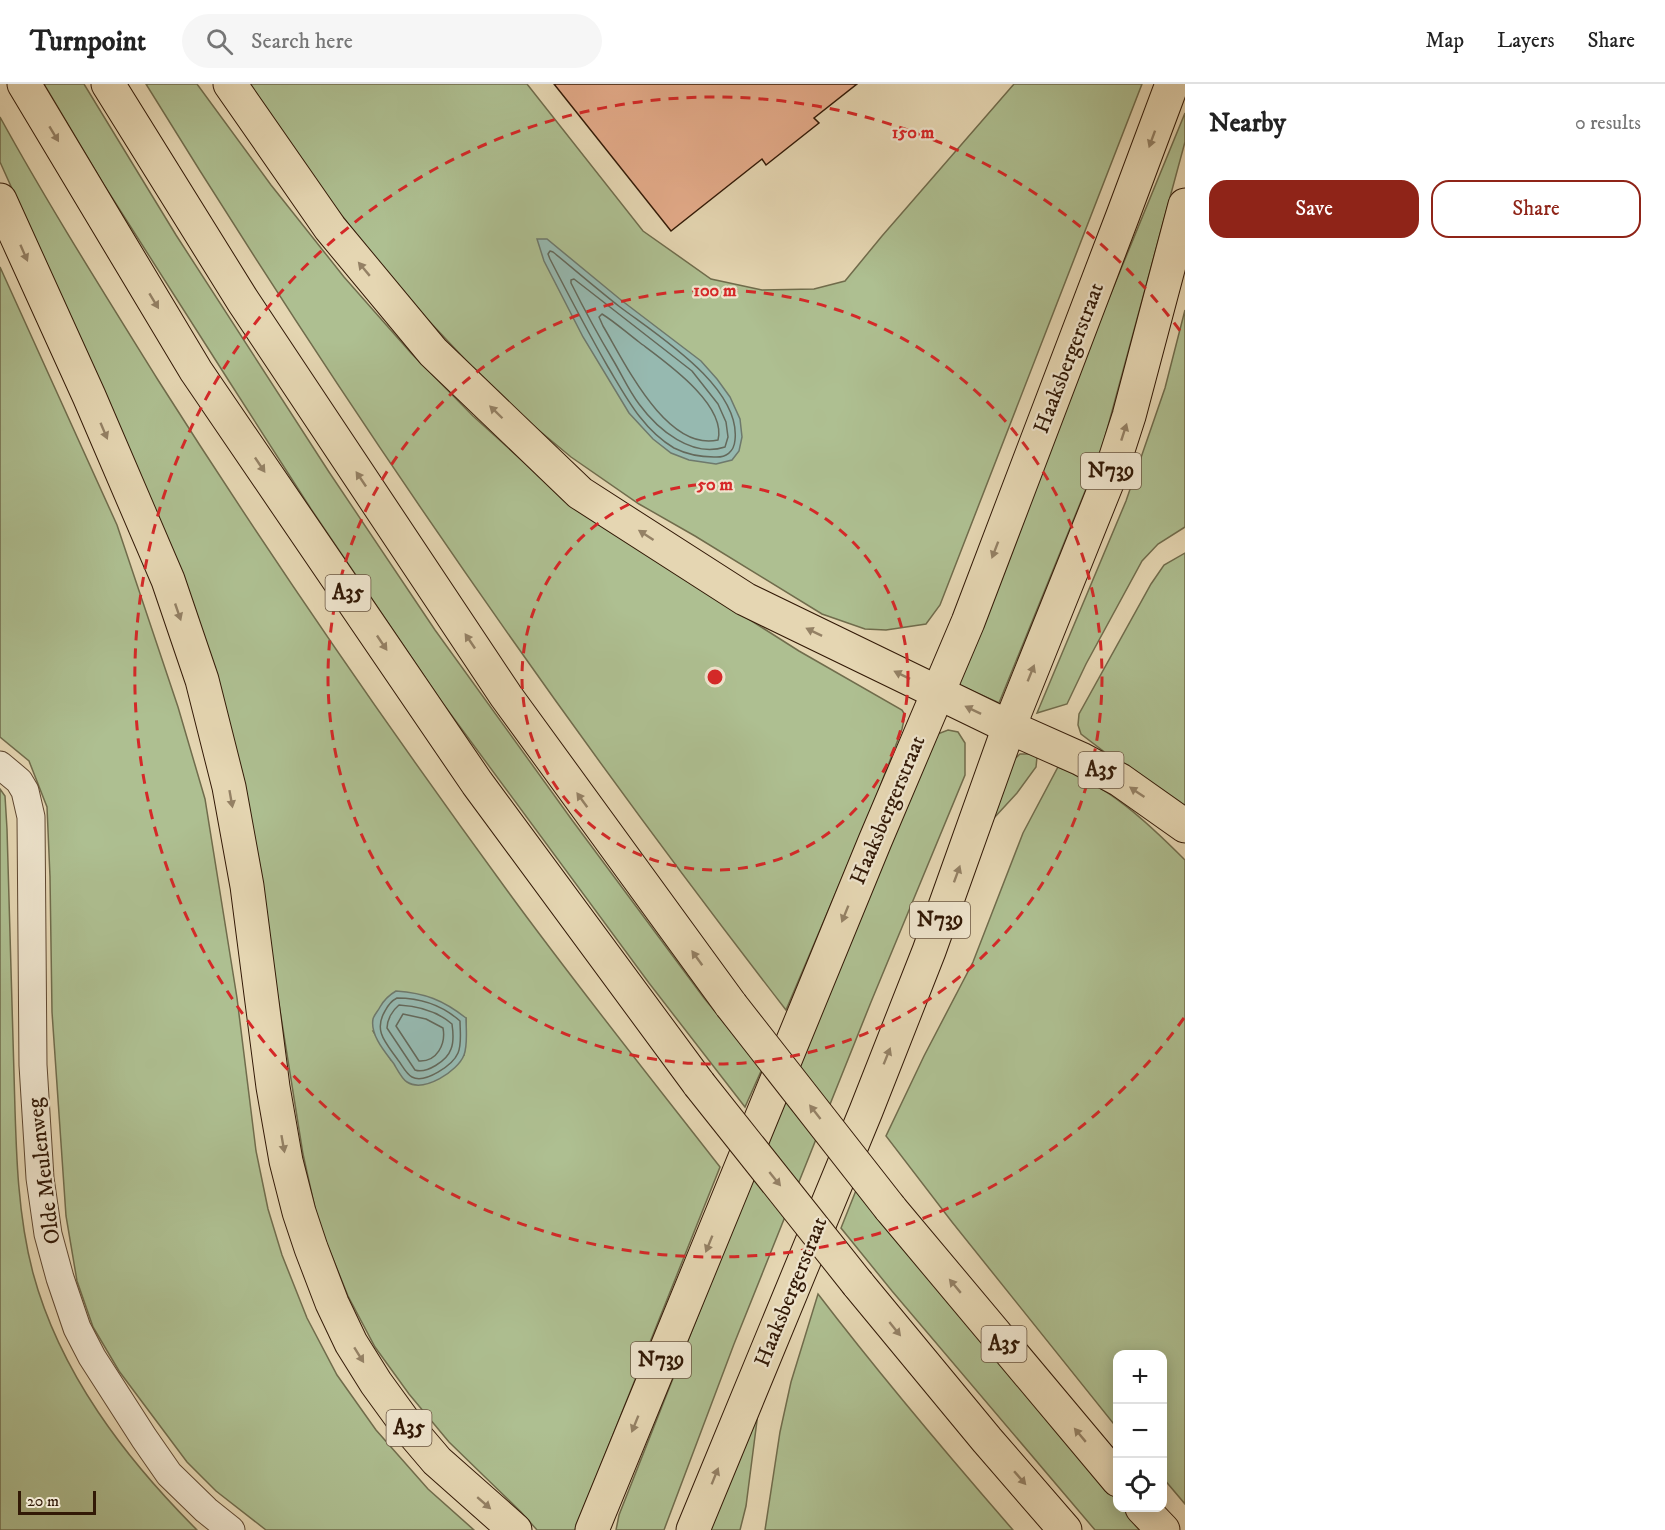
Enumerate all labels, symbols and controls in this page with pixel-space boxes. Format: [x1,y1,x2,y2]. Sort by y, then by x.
search box [182,14,602,68]
text: Turnpoint [30,24,146,59]
icon: search [203,25,236,58]
text: Search here [251,28,353,55]
text: Map [1425,28,1464,54]
text: Layers [1497,28,1555,54]
text: Share [1588,28,1635,54]
text: Nearby [1209,107,1286,140]
text: 0 results [1575,111,1641,136]
text: 150 m [892,122,935,144]
one-way arrow [48,126,59,142]
one-way arrow [1146,130,1156,148]
button: Save [1209,180,1419,238]
button: Share [1431,180,1641,238]
one-way arrow [20,245,29,262]
one-way arrow [357,261,370,277]
street label: Haaksbergerstraat [1028,279,1110,437]
text: 100 m [693,280,737,302]
one-way arrow [149,293,160,309]
one-way arrow [488,405,503,419]
one-way arrow [99,423,109,441]
one-way arrow [1120,423,1129,441]
road number: N739 [1081,453,1141,489]
one-way arrow [254,456,266,472]
one-way arrow [355,471,367,487]
text: 50 m [696,474,733,496]
one-way arrow [638,530,654,541]
one-way arrow [990,541,999,559]
road number: A35 [326,575,370,611]
one-way arrow [174,603,184,621]
one-way arrow [806,628,823,637]
one-way arrow [464,632,475,649]
one-way arrow [376,635,388,651]
one-way arrow [1026,663,1036,681]
centre of rings [705,667,725,687]
one-way arrow [894,671,911,680]
one-way arrow [965,705,982,714]
street label: Haaksbergerstraat [844,731,932,889]
road number: A35 [1078,752,1124,788]
one-way arrow [1130,786,1146,798]
one-way arrow [227,790,236,809]
one-way arrow [576,793,588,809]
one-way arrow [952,865,962,883]
road number: N739 [910,902,970,938]
one-way arrow [840,905,849,923]
one-way arrow [691,950,703,966]
one-way arrow [883,1047,892,1065]
street label: Olde Meulenweg [22,1096,66,1246]
one-way arrow [808,1104,821,1120]
one-way arrow [279,1135,288,1154]
one-way arrow [768,1172,780,1187]
street label: Haaksbergerstraat [749,1213,833,1371]
one-way arrow [704,1235,713,1253]
one-way arrow [949,1279,962,1294]
one-way arrow [888,1321,901,1336]
road number: A35 [982,1326,1026,1362]
road number: N739 [631,1342,691,1378]
one-way arrow [353,1347,364,1363]
map controls [1113,1350,1167,1512]
button: + [1113,1350,1167,1404]
button: − [1113,1404,1167,1458]
road number: A35 [386,1410,432,1446]
one-way arrow [630,1415,639,1433]
one-way arrow [1074,1428,1087,1443]
button: locate [1113,1458,1167,1512]
one-way arrow [710,1466,720,1484]
one-way arrow [1013,1470,1026,1485]
scale bar [18,1488,96,1516]
text: 20 m [27,1491,59,1511]
one-way arrow [476,1496,491,1509]

